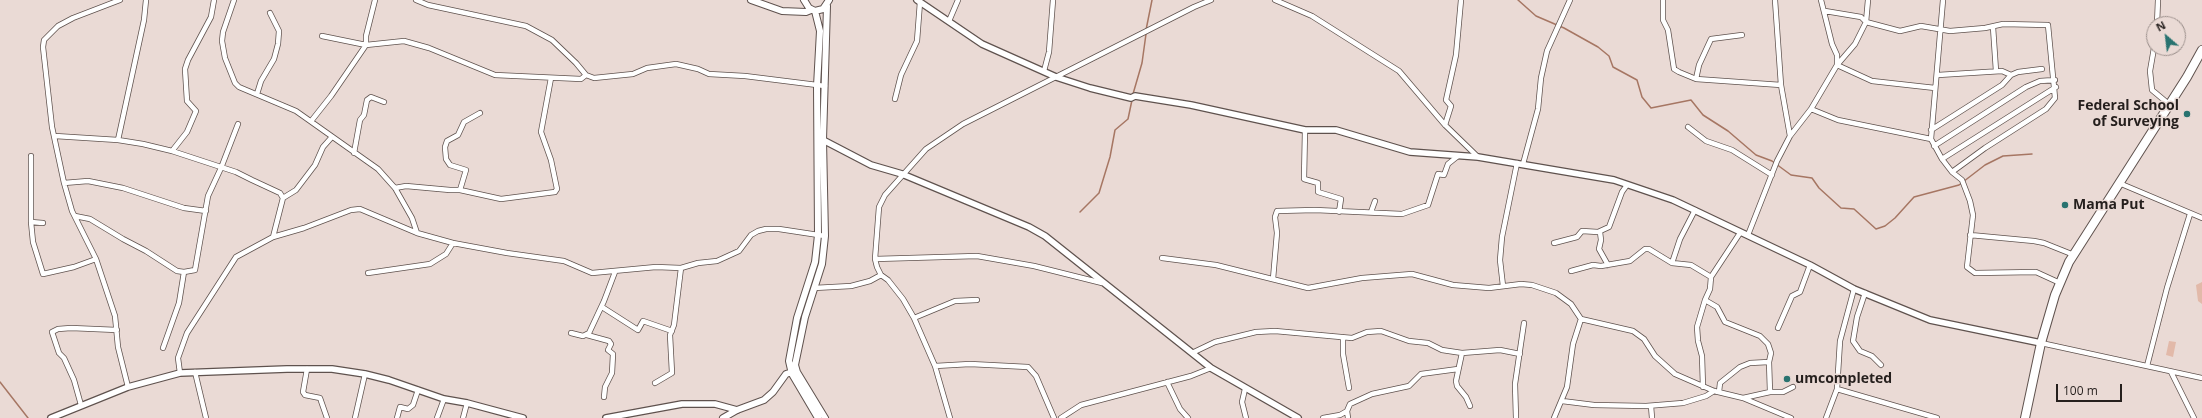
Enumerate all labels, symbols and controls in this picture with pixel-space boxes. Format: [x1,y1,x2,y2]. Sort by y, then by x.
north arrow [2146,16,2186,56]
text: N [2153,17,2168,35]
place label: Federal School of Surveying [2077,98,2179,130]
marker: Federal School of Surveying [2182,109,2192,119]
place label: Mama Put [2073,197,2145,213]
marker: Mama Put [2060,200,2070,210]
place label: umcompleted [1795,371,1892,387]
marker: umcompleted [1782,374,1792,384]
scale bar [2058,376,2124,402]
text: 100 m [2063,382,2098,399]

